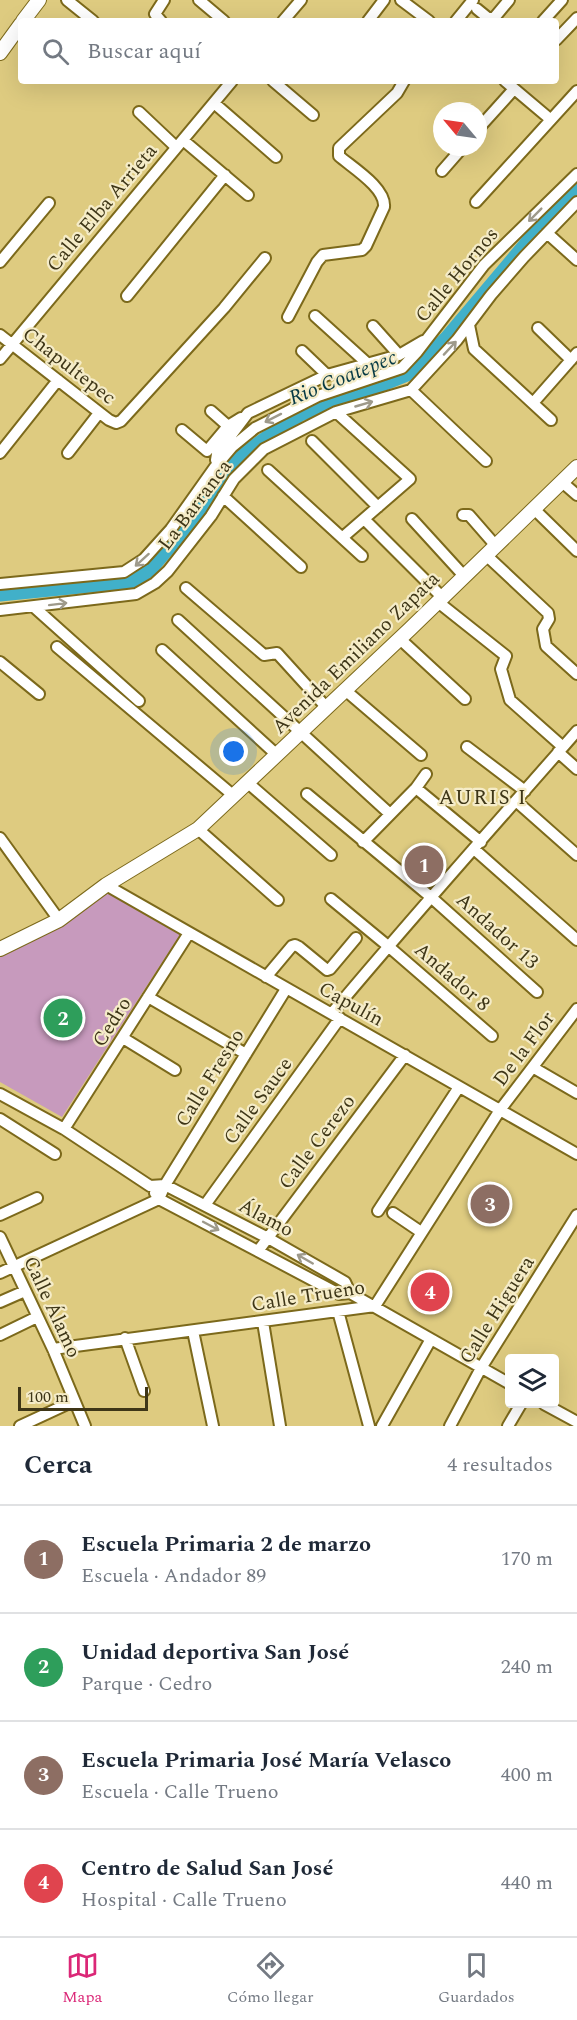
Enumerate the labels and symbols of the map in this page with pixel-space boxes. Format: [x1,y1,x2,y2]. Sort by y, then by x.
north arrow [433,102,487,156]
street label: Calle Elba Arrieta [39,137,165,279]
one-way arrow [528,207,543,222]
street label: Calle Hornos [408,221,506,329]
street label: Chapultepec [16,320,122,412]
one-way arrow [443,340,458,355]
water label: Rio Coatepec [284,342,402,414]
one-way arrow [354,398,373,409]
one-way arrow [265,413,283,425]
street label: La Barranca [151,453,239,557]
one-way arrow [135,553,150,567]
street label: Avenida Emiliano Zapata [265,564,447,742]
one-way arrow [48,598,68,609]
your location [219,737,248,766]
district label: AURIS I [438,782,528,814]
pin: 1 [404,842,444,888]
street label: Andador 13 [449,886,545,976]
street label: Andador 8 [407,935,497,1019]
street label: Capulín [313,974,389,1034]
street label: Cedro [85,991,139,1053]
pin: 2 [44,996,82,1040]
street label: De la Flor [486,1005,562,1093]
street label: Calle Fresno [168,1023,252,1133]
street label: Calle Sauce [216,1051,300,1151]
street label: Calle Cerezo [271,1088,363,1196]
pin: 3 [470,1182,510,1226]
street label: Álamo [233,1191,299,1245]
one-way arrow [202,1220,219,1232]
street label: Calle Higuera [452,1250,542,1370]
street label: Calle Álamo [15,1251,89,1363]
one-way arrow [297,1253,314,1265]
pin: 4 [410,1270,450,1314]
street label: Calle Trueno [249,1272,367,1320]
scale bar [18,1384,148,1412]

